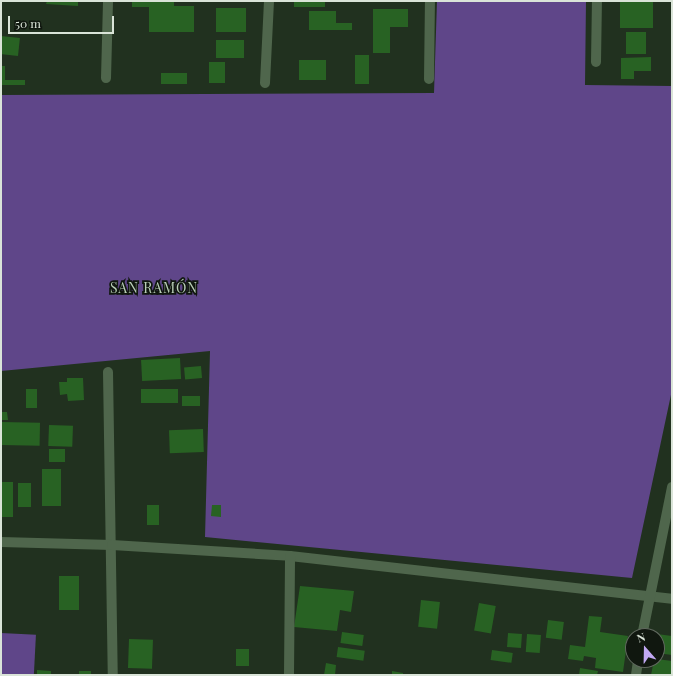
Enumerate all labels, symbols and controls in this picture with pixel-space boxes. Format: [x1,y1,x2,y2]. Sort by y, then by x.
scale bar [10,8,116,34]
text: 50 m [15,15,41,31]
district label: SAN RAMÓN [110,280,198,296]
north arrow [625,628,665,668]
text: N [635,629,647,646]

